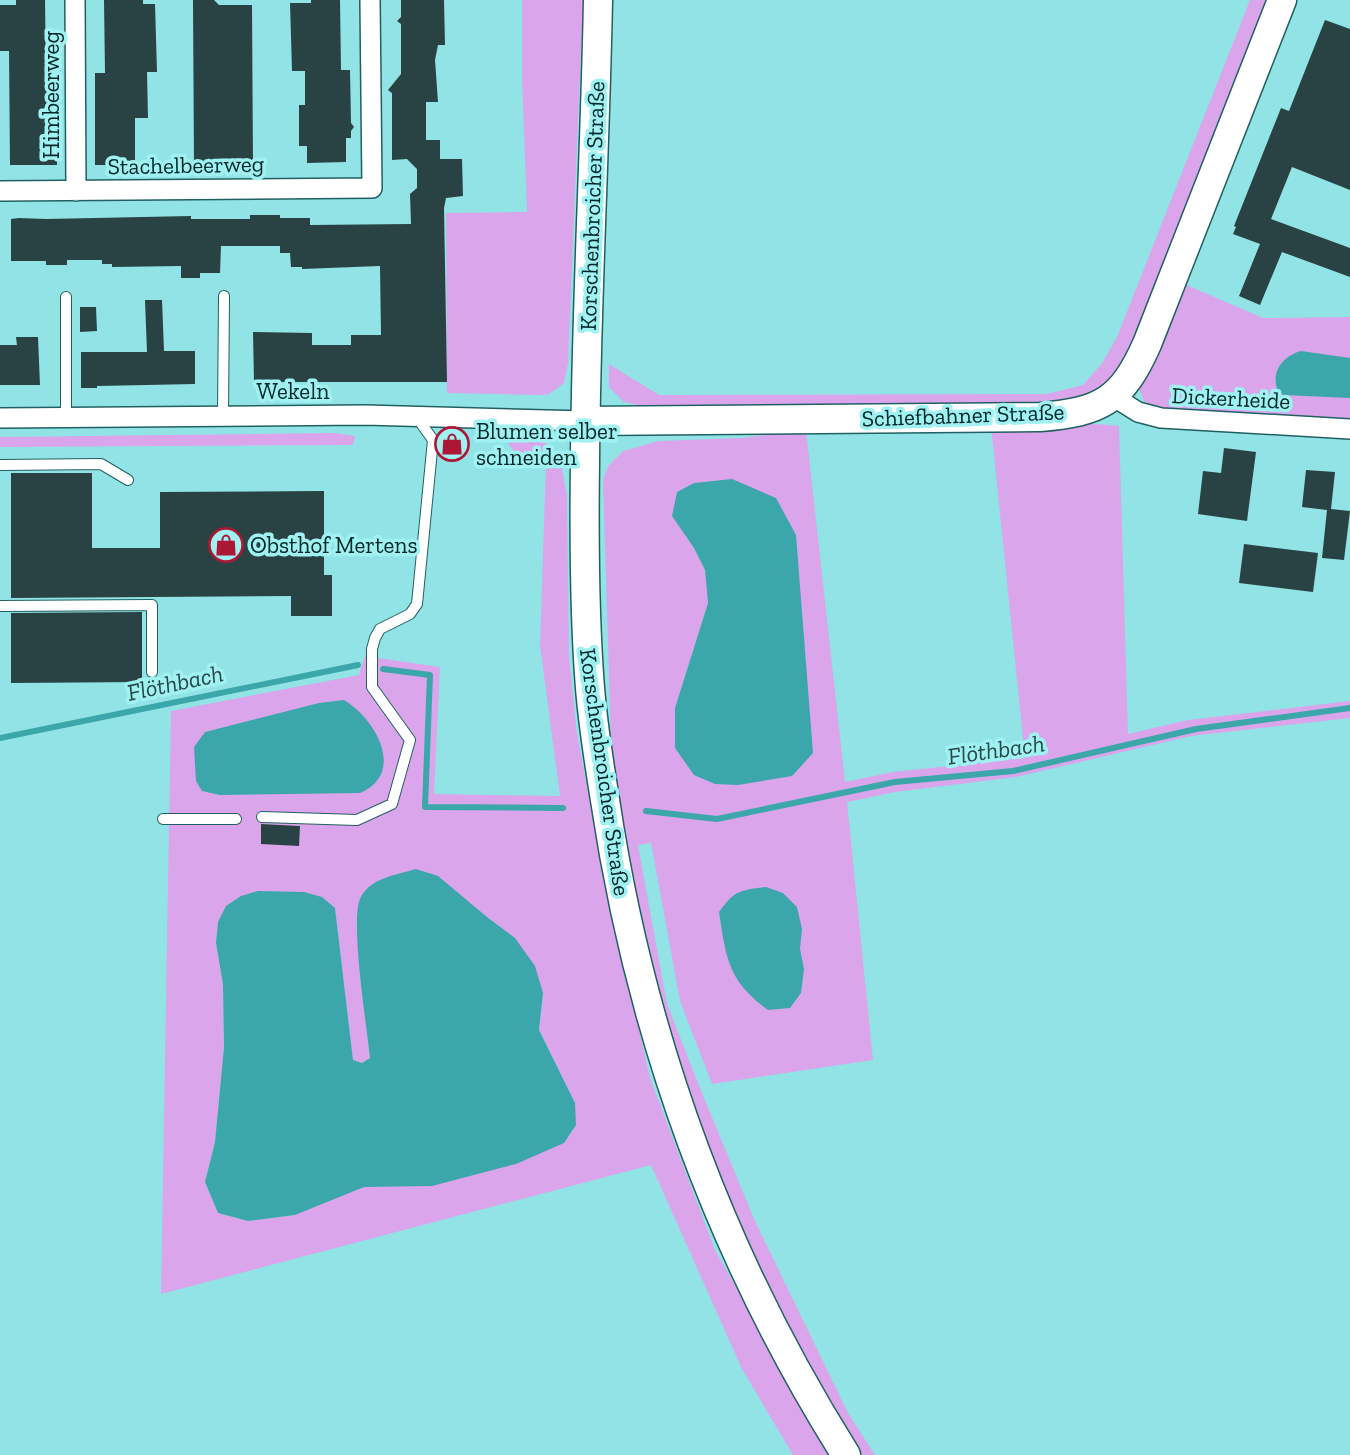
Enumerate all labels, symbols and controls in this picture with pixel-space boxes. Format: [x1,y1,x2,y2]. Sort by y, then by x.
street label: Himbeerweg [37,31,65,159]
street label: Korschenbroicher Straße [574,81,610,331]
street label: Stachelbeerweg [107,150,265,180]
street label: Wekeln [257,377,329,405]
street label: Dickerheide [1171,381,1291,415]
street label: Schiefbahner Straße [861,397,1065,433]
place label: Blumen selber schneiden [476,417,618,471]
shop icon: Blumen selber schneiden [433,425,471,463]
shop icon: Obsthof Mertens [207,526,245,564]
place label: Obsthof Mertens [250,531,418,559]
street label: Korschenbroicher Straße [574,646,636,898]
water label: Flöthbach [124,658,226,707]
water label: Flöthbach [946,728,1046,771]

